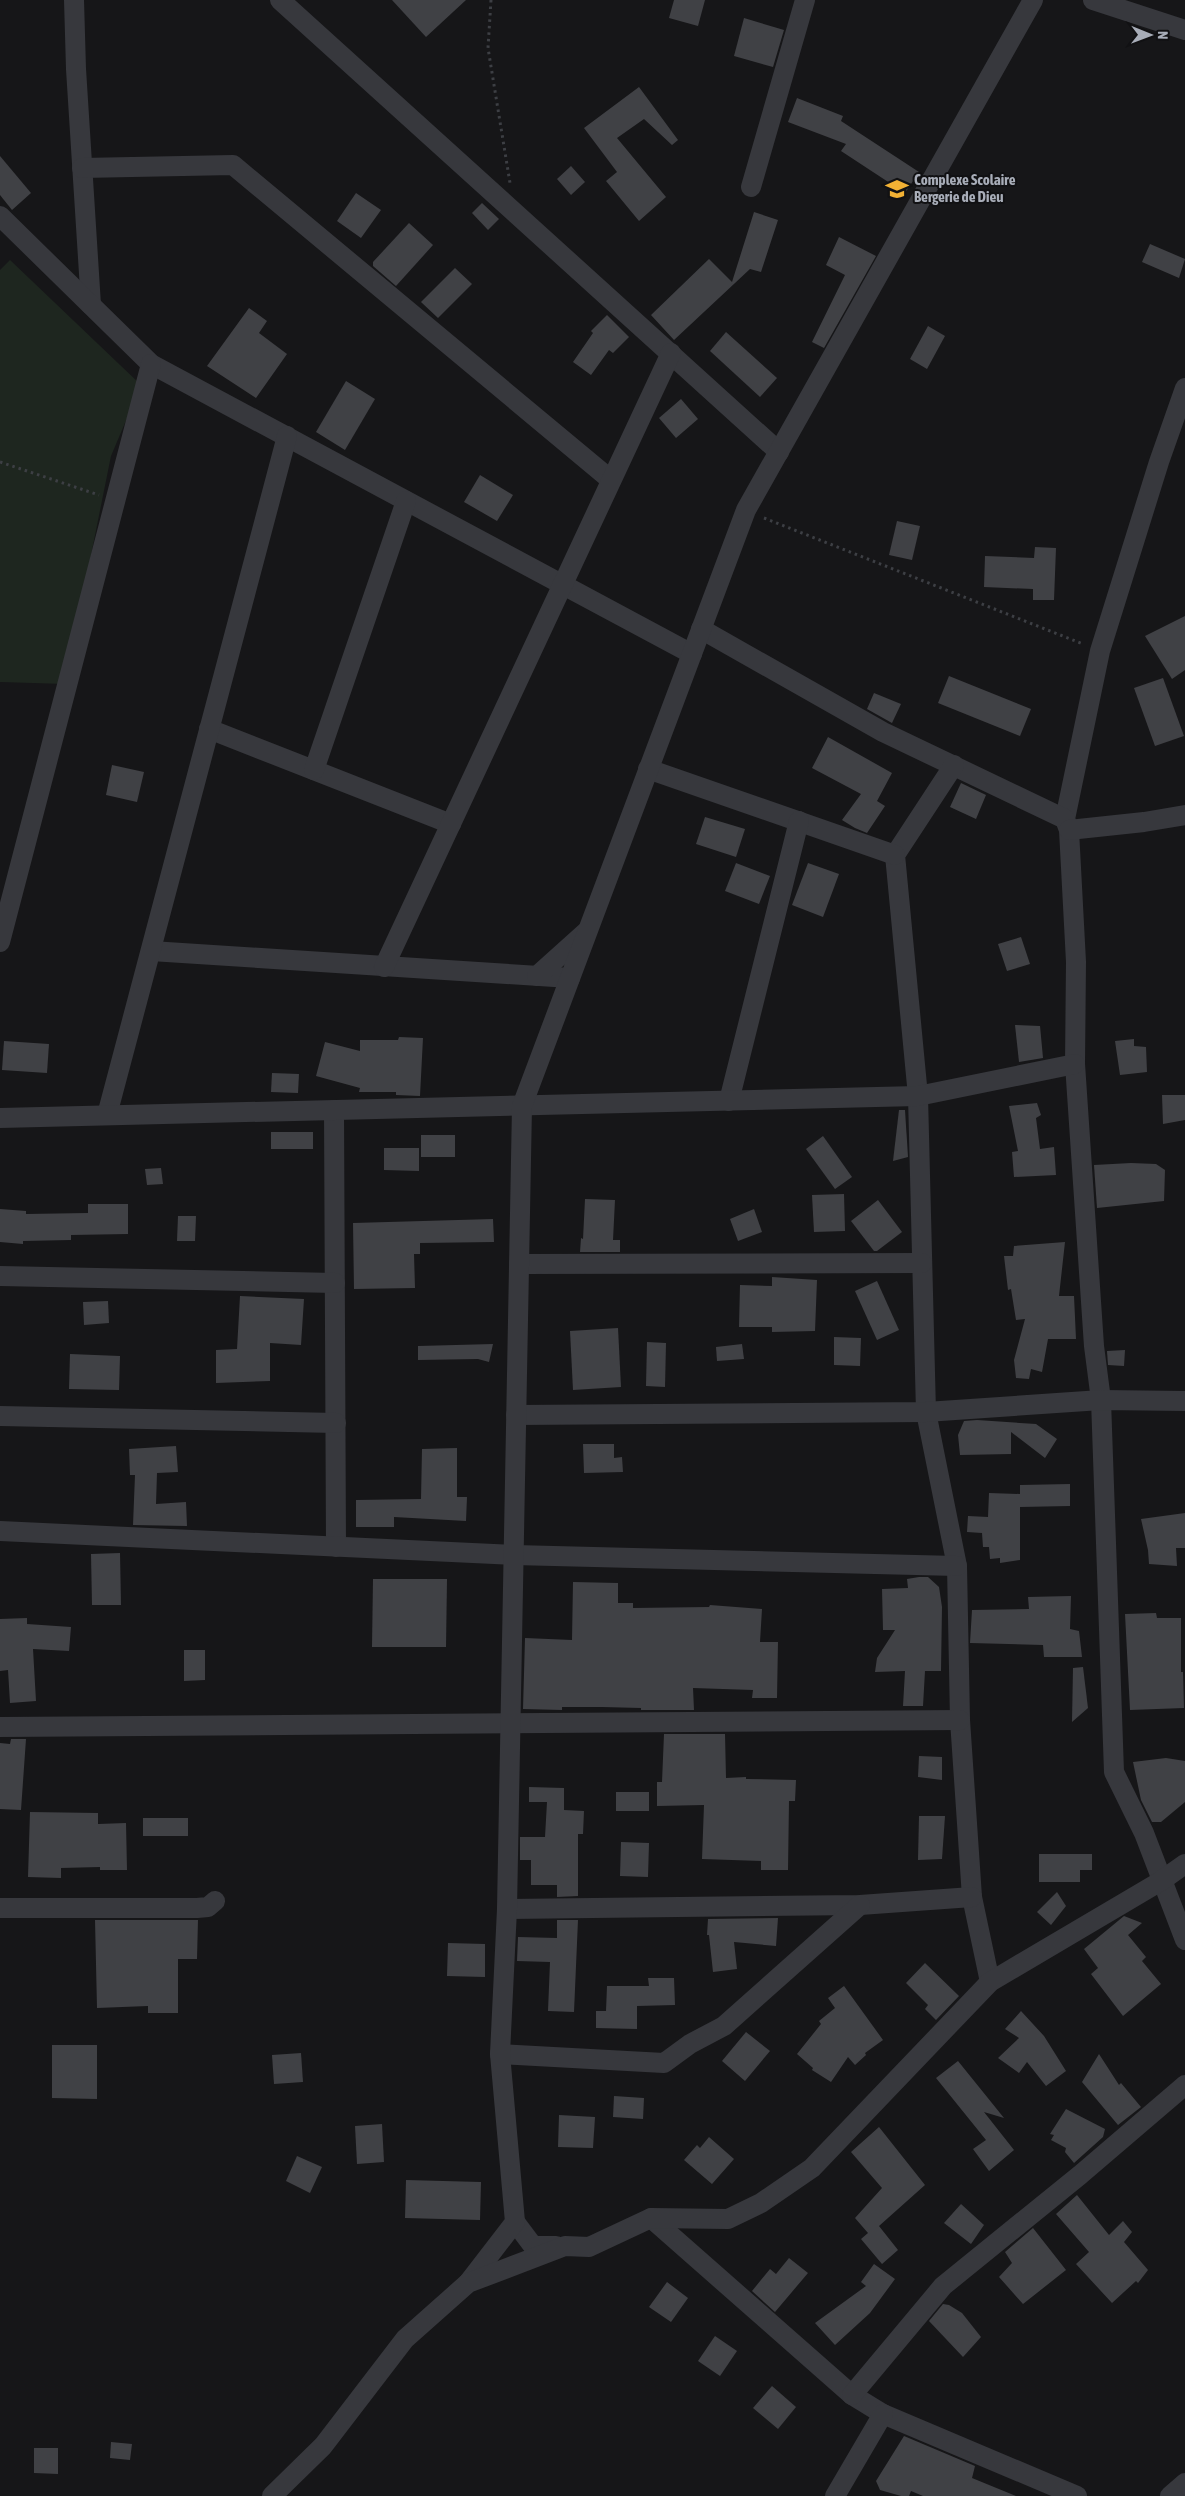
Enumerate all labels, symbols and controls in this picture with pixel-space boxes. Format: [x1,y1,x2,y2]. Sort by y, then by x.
north arrow [1125,10,1175,60]
text: N [1155,31,1171,39]
place label: Complexe Scolaire Bergerie de Dieu [914,171,1016,205]
school or university icon: Complexe Scolaire Bergerie de Dieu [884,176,910,202]

